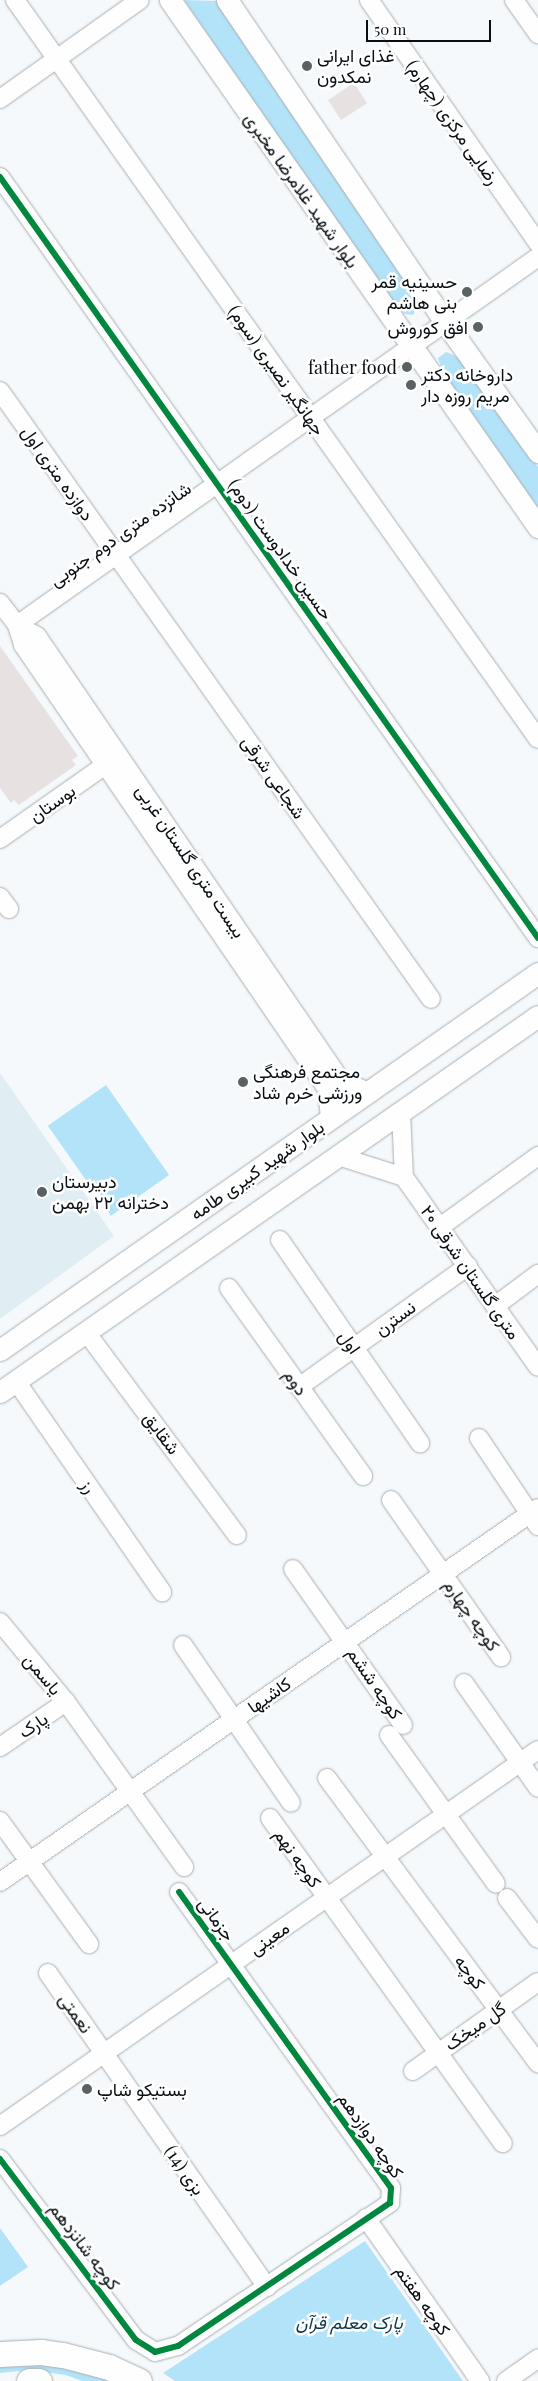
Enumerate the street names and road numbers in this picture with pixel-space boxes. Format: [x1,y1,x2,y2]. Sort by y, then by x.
street label: رضایی مرکزی (چهارم) [402,55,504,189]
street label: بلوار شهید غلامرضا مخبری [240,108,364,272]
street label: جهانگیر نصیری (سوم) [224,301,330,439]
street label: دوازده متری اول [17,421,99,525]
street label: حسین خدادوست (دوم) [224,474,338,624]
street label: شانزده متری دوم جنوبی [45,477,195,591]
street label: شجاعی شرقی [237,731,311,823]
street label: بوستان [25,779,79,827]
street label: بیست متری گلستان غربی [132,780,250,942]
street label: بلوار شهید کبیری طامه [186,1116,328,1224]
street label: ۲۰ متری گلستان شرقی [417,1201,525,1343]
street label: نسترن [370,1296,420,1340]
street label: اول [334,1326,366,1358]
street label: دوم [279,1365,313,1399]
street label: شقایق [139,1408,185,1458]
street label: رز [77,1475,101,1497]
street label: کوچه چهارم [439,1575,505,1655]
street label: کوچه ششم [343,1643,407,1723]
street label: یاسمن [19,1649,67,1699]
street label: کاشیها [243,1672,295,1718]
street label: پارک [14,1707,52,1743]
street label: کوچه نهم [270,1824,326,1892]
street label: جزمانی [194,1893,240,1945]
street label: معینی [245,1916,293,1960]
street label: کوچه [450,1951,490,1993]
street label: نعمتی [55,1989,97,2037]
street label: گل میخک [440,1997,510,2055]
street label: کوچه دوازدهم [333,2088,409,2182]
street label: بزی (14) [160,2141,210,2199]
street label: کوچه شانزدهم [45,2198,125,2294]
street label: کوچه هفتم [391,2261,455,2339]

